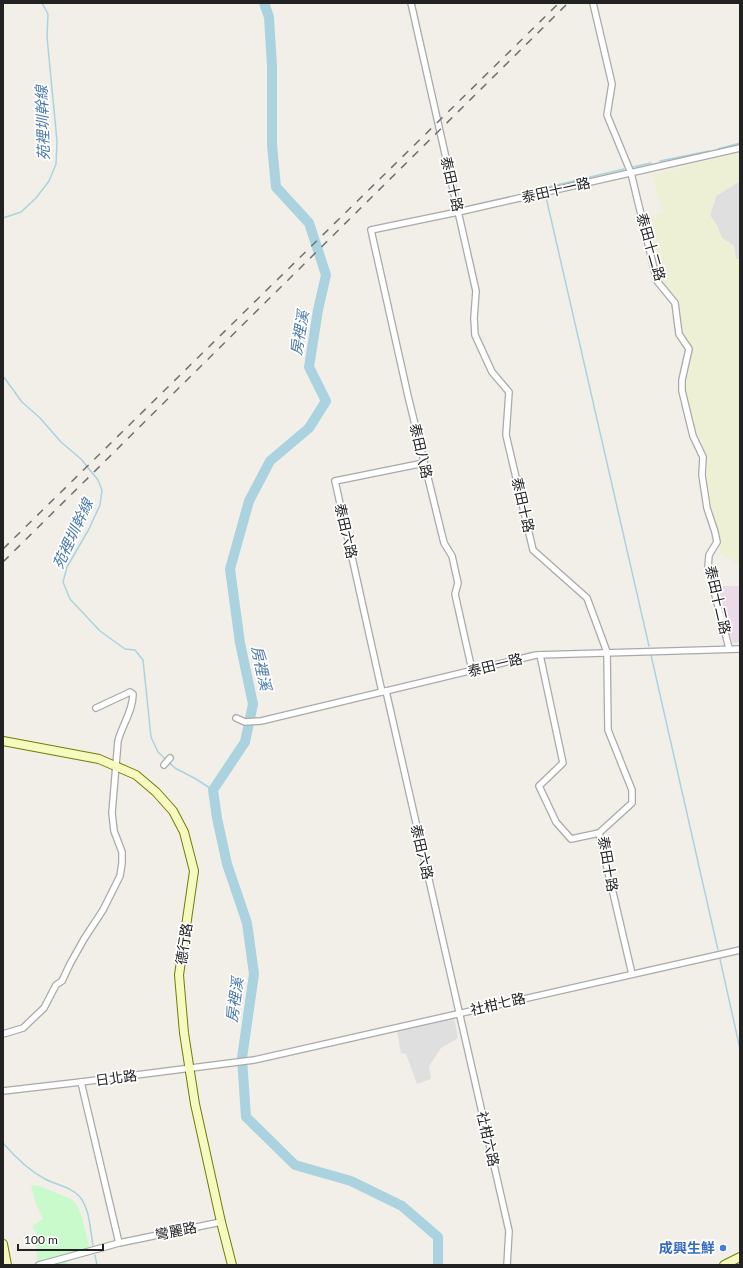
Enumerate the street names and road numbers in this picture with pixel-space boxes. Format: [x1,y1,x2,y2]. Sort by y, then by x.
street label: 泰田十路 [438,155,467,213]
street label: 泰田十一路 [520,173,592,206]
street label: 泰田十二路 [634,211,669,283]
street label: 泰田八路 [407,422,436,480]
street label: 泰田十路 [509,476,538,534]
street label: 泰田六路 [332,502,361,560]
street label: 泰田十二路 [702,564,735,636]
street label: 泰田一路 [466,649,524,680]
street label: 泰田六路 [408,823,437,881]
street label: 泰田十路 [595,835,622,893]
street label: 德行路 [172,922,195,966]
street label: 社柑七路 [469,989,527,1018]
street label: 日北路 [94,1066,138,1089]
street label: 社柑六路 [474,1110,503,1168]
street label: 彎麗路 [154,1218,198,1243]

